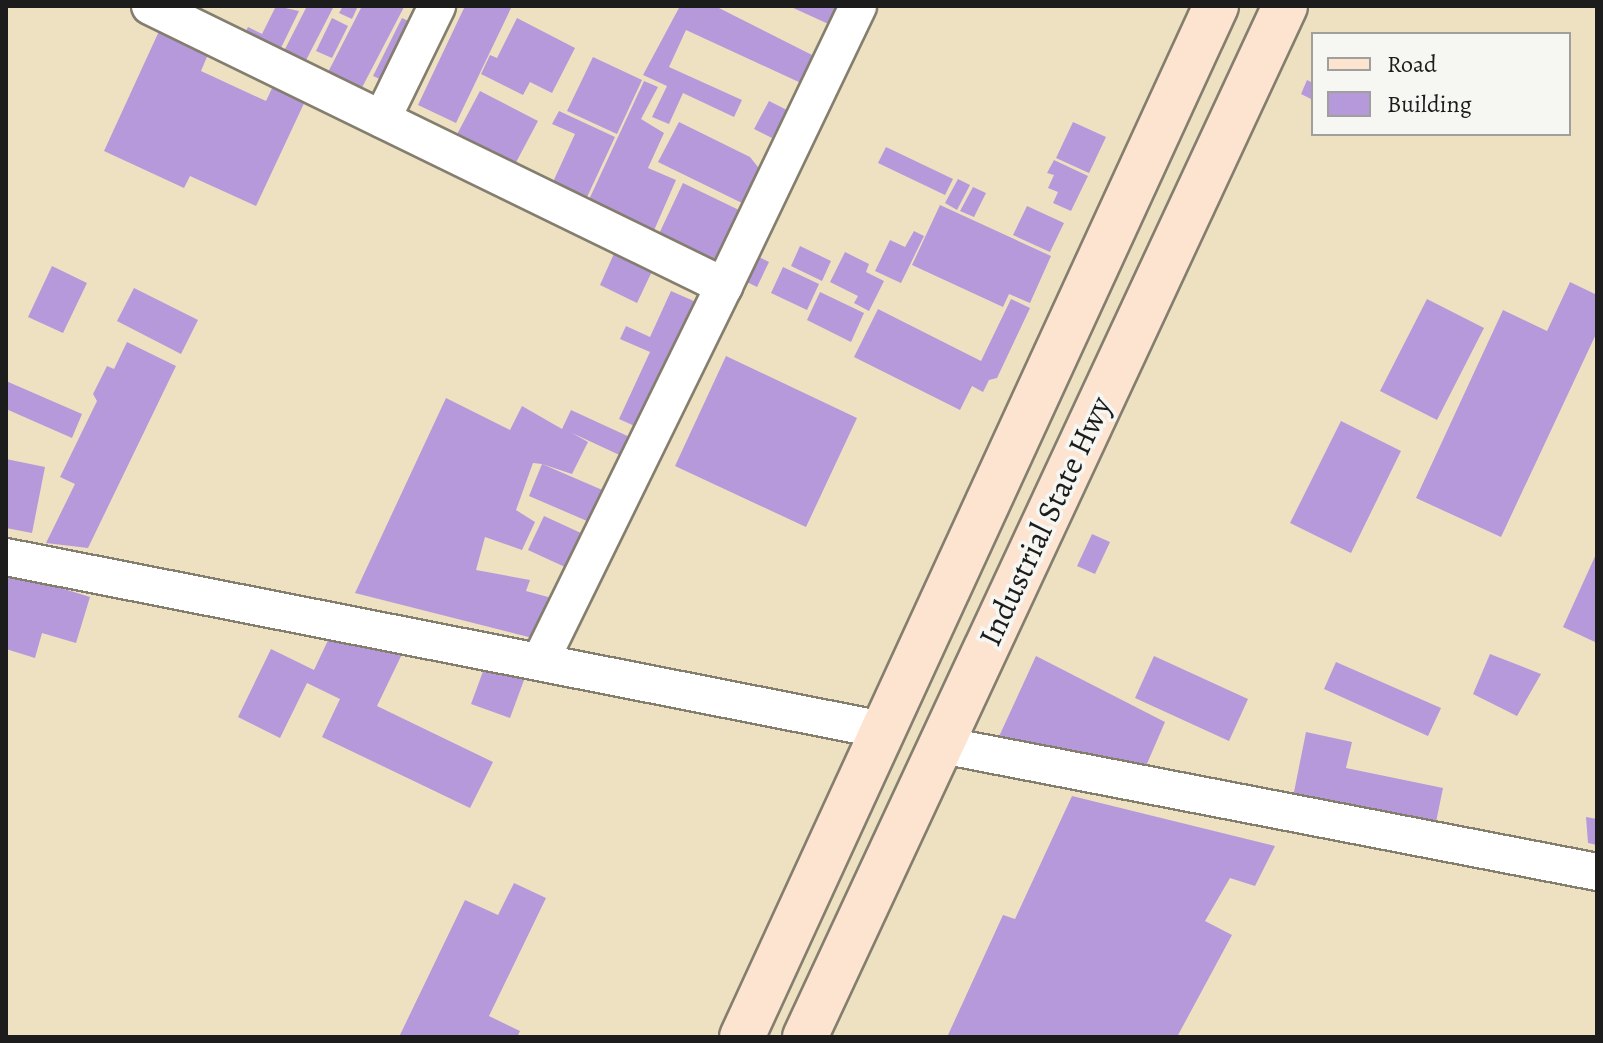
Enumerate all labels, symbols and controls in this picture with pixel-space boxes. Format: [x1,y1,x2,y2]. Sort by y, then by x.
legend [1311,32,1571,136]
text: Road [1387,48,1437,80]
text: Building [1387,88,1472,120]
street label: Industrial State Hwy [970,390,1120,652]

